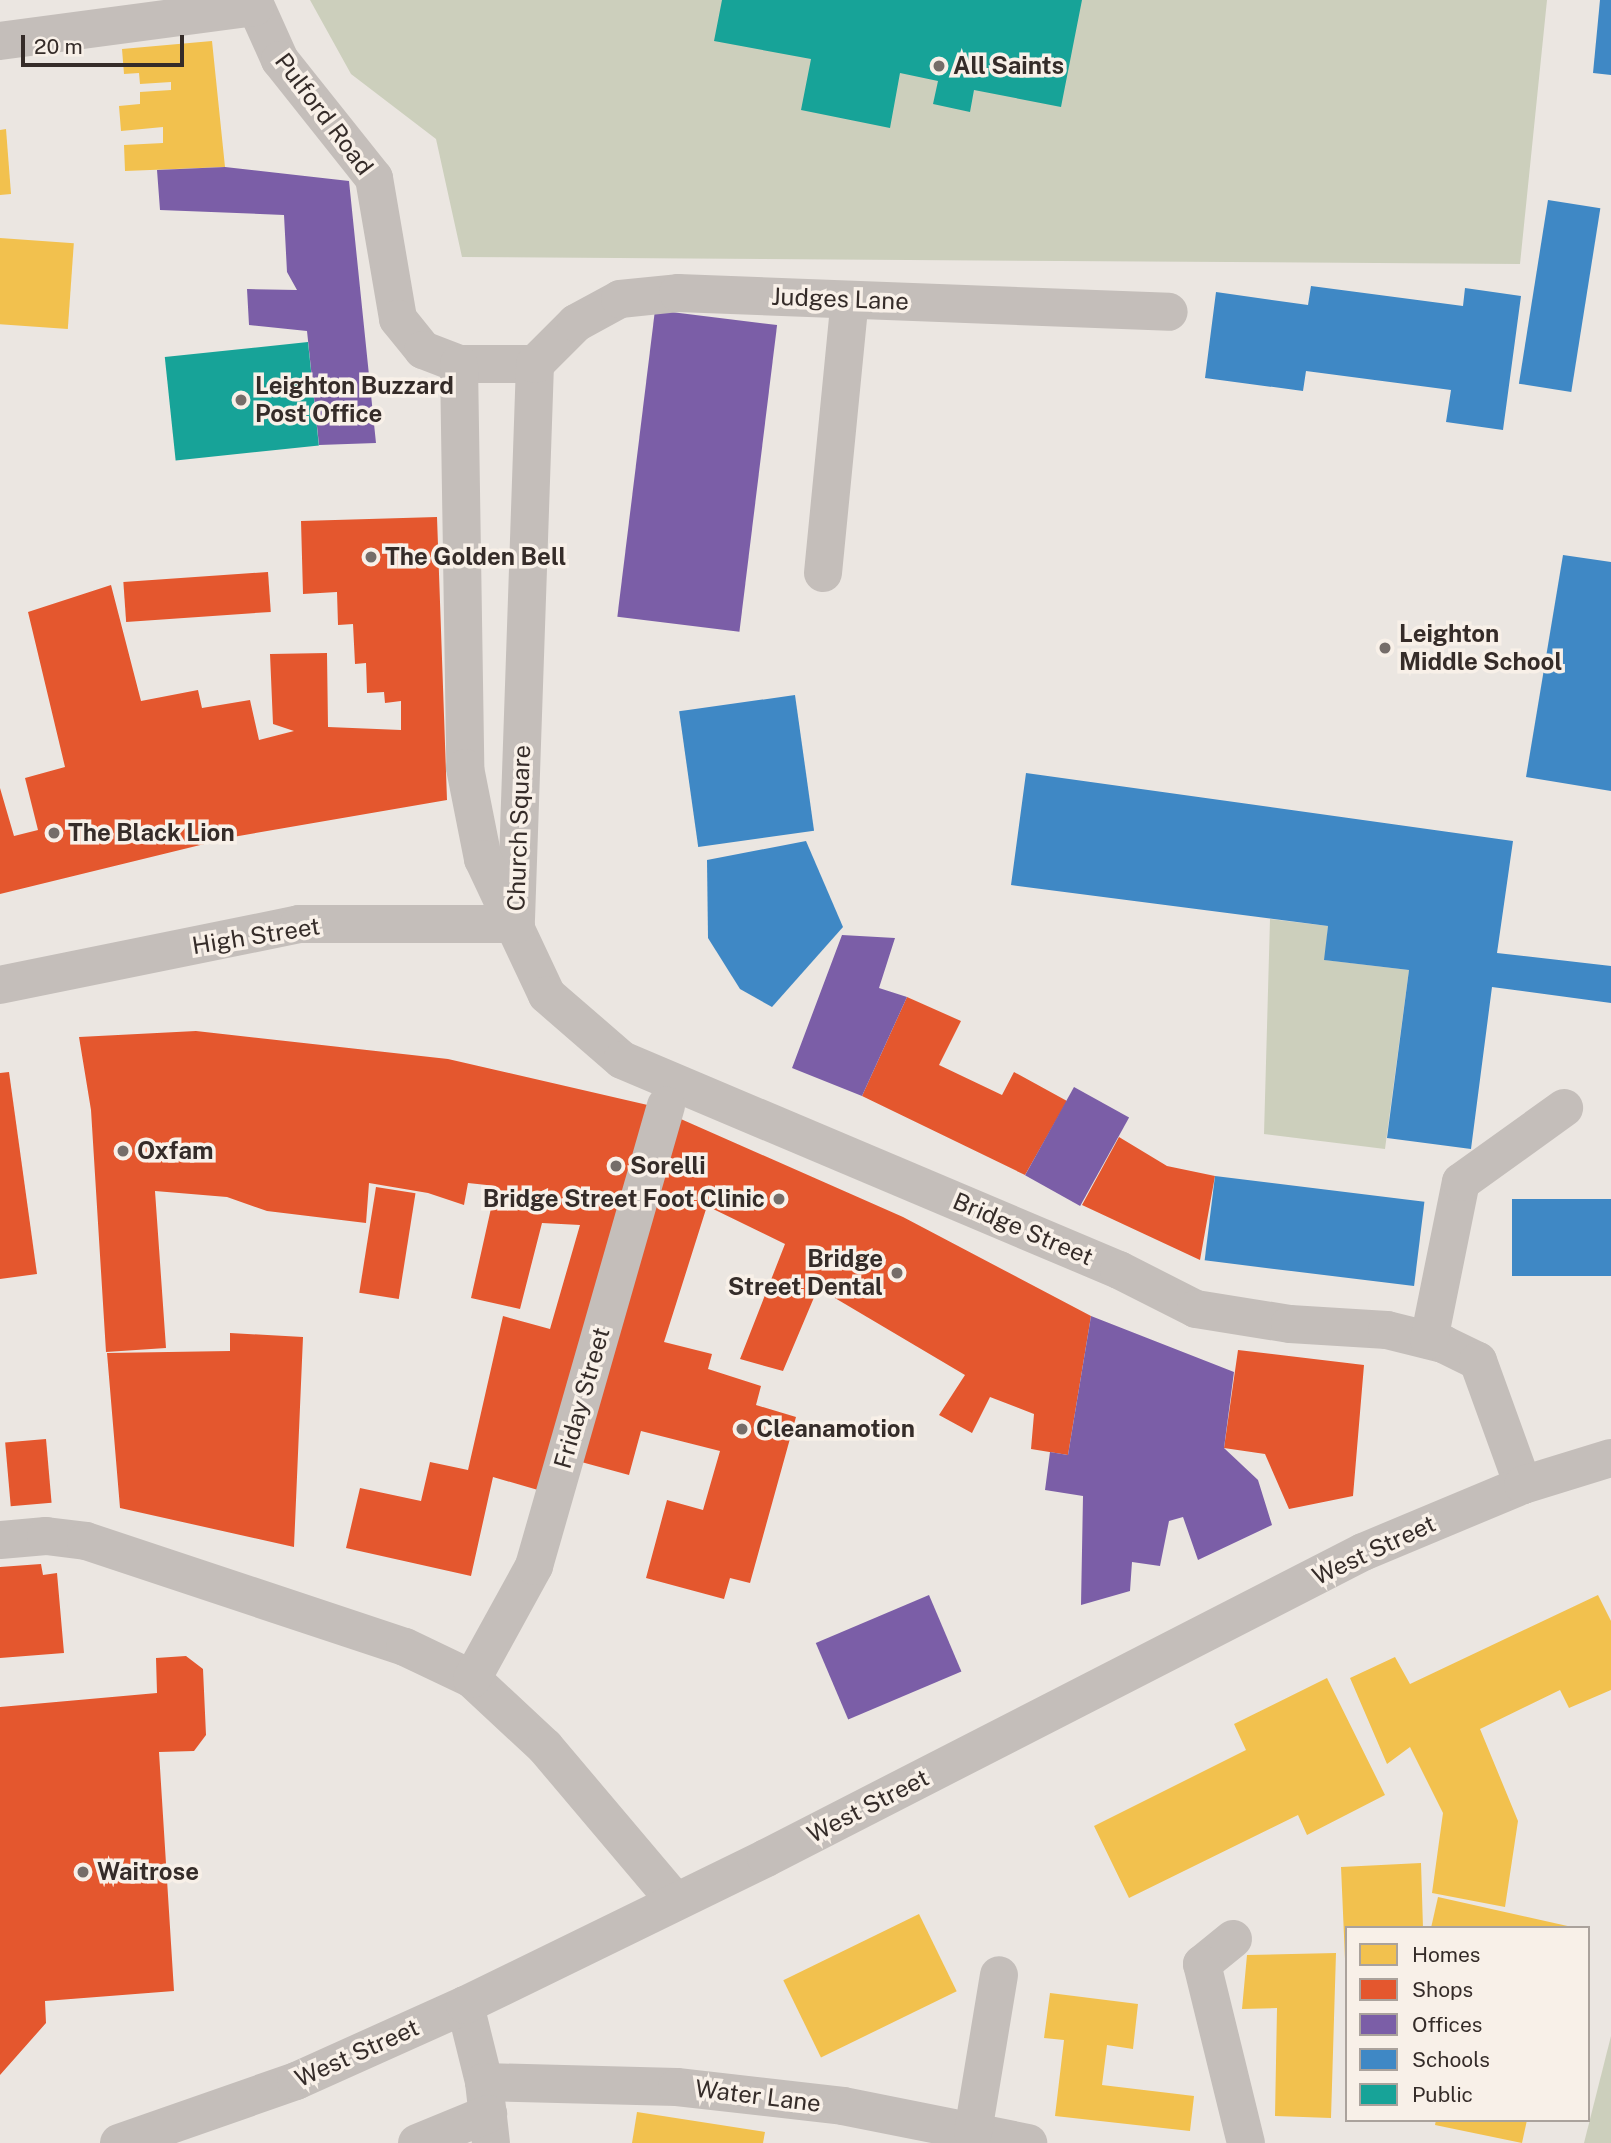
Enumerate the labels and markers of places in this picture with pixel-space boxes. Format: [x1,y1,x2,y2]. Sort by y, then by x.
place label: All Saints [953,52,1064,80]
marker: All Saints [931,58,947,74]
place label: Leighton Buzzard Post Office [255,372,454,428]
marker: Leighton Buzzard Post Office [233,392,249,408]
place label: The Golden Bell [385,543,566,571]
marker: The Golden Bell [363,549,379,565]
place label: Leighton Middle School [1399,620,1562,676]
marker: Leighton Middle School [1377,640,1393,656]
place label: The Black Lion [68,819,235,847]
marker: The Black Lion [46,825,62,841]
place label: Oxfam [137,1137,214,1165]
marker: Oxfam [115,1143,131,1159]
place label: Sorelli [630,1152,706,1180]
marker: Sorelli [608,1158,624,1174]
place label: Bridge Street Foot Clinic [483,1185,765,1213]
marker: Bridge Street Foot Clinic [771,1191,787,1207]
place label: Bridge Street Dental [728,1245,883,1301]
marker: Bridge Street Dental [889,1265,905,1281]
place label: Cleanamotion [756,1415,915,1443]
marker: Cleanamotion [734,1421,750,1437]
place label: Waitrose [97,1858,199,1886]
marker: Waitrose [75,1864,91,1880]

